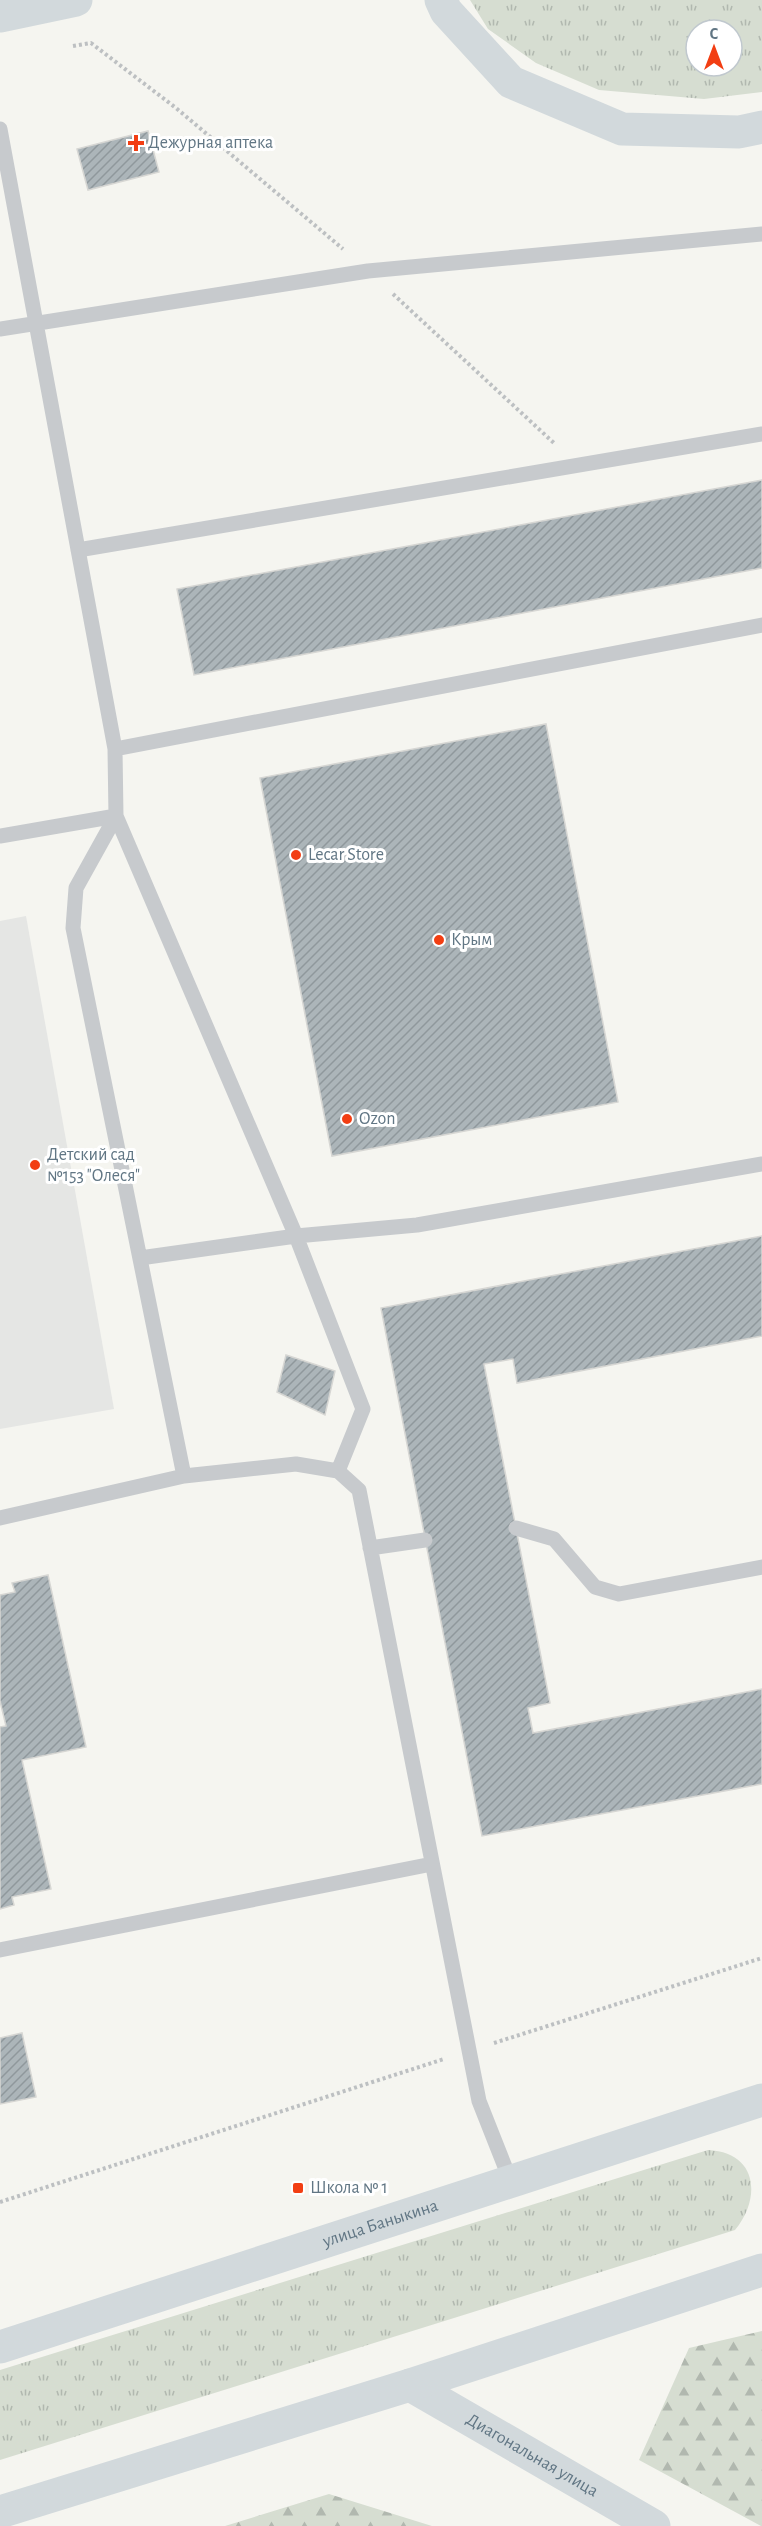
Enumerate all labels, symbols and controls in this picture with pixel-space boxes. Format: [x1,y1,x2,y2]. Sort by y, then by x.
north arrow [684,18,744,78]
text: С [710,26,719,42]
place label: Дежурная аптека [148,134,273,152]
marker: Дежурная аптека [129,136,143,150]
place label: Lecar Store [308,846,384,864]
marker: Lecar Store [289,848,303,862]
place label: Крым [451,931,492,949]
marker: Крым [432,933,446,947]
place label: Ozon [359,1110,396,1128]
marker: Ozon [340,1112,354,1126]
place label: Детский сад №153 "Олеся" [47,1146,140,1185]
marker: Детский сад №153 "Олеся" [28,1158,42,1172]
place label: Школа № 1 [310,2179,388,2197]
marker: Школа № 1 [291,2181,305,2195]
street label: улица Баныкина [320,2197,440,2251]
street label: Диагональная улица [463,2410,601,2501]

